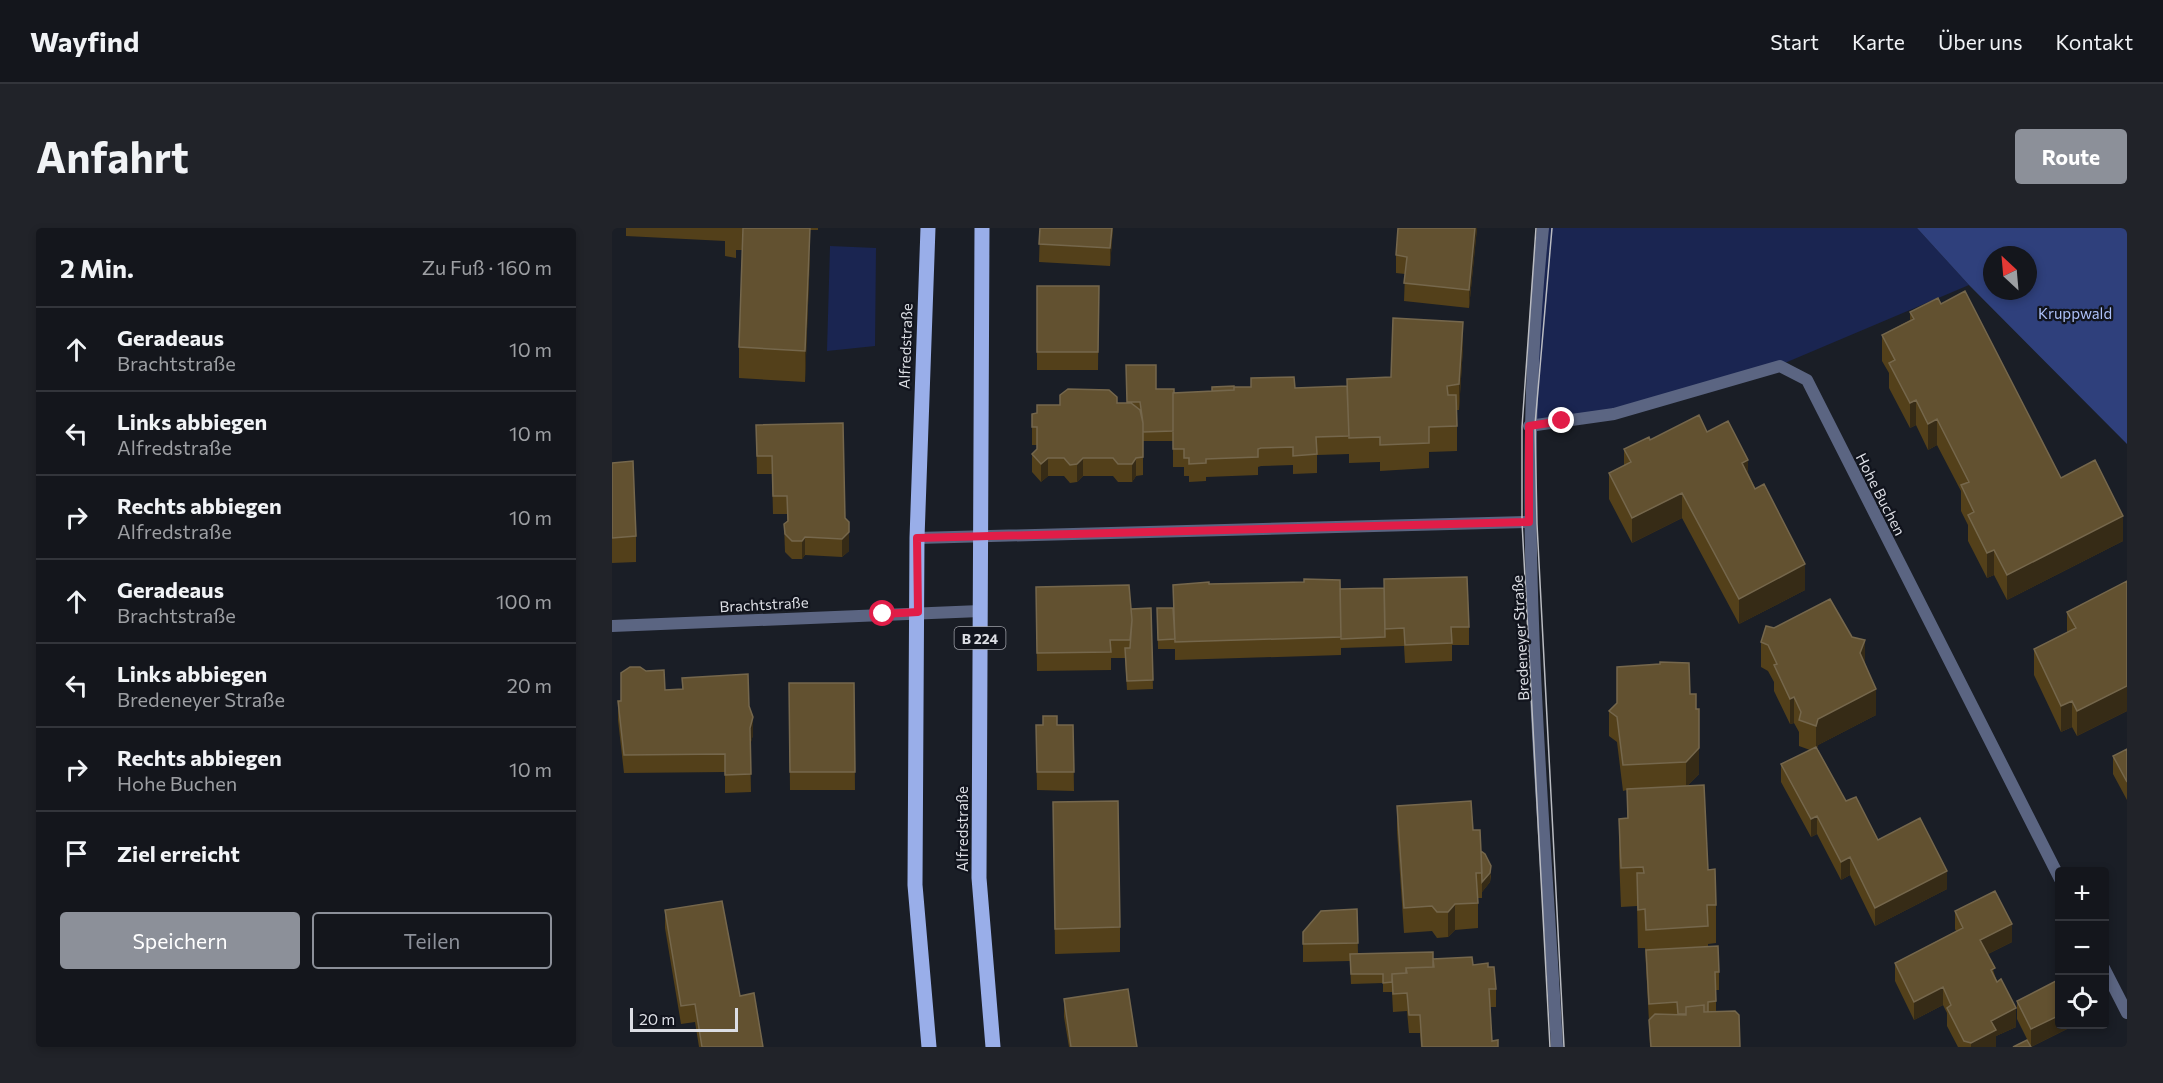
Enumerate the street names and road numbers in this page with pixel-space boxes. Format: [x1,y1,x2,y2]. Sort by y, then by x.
street label: Alfredstraße [895,303,915,389]
street label: Hohe Buchen [1853,450,1909,538]
street label: Bredeneyer Straße [1508,575,1532,701]
street label: Brachtstraße [719,593,809,615]
road number: B 224 [954,627,1006,649]
street label: Alfredstraße [953,786,971,872]

